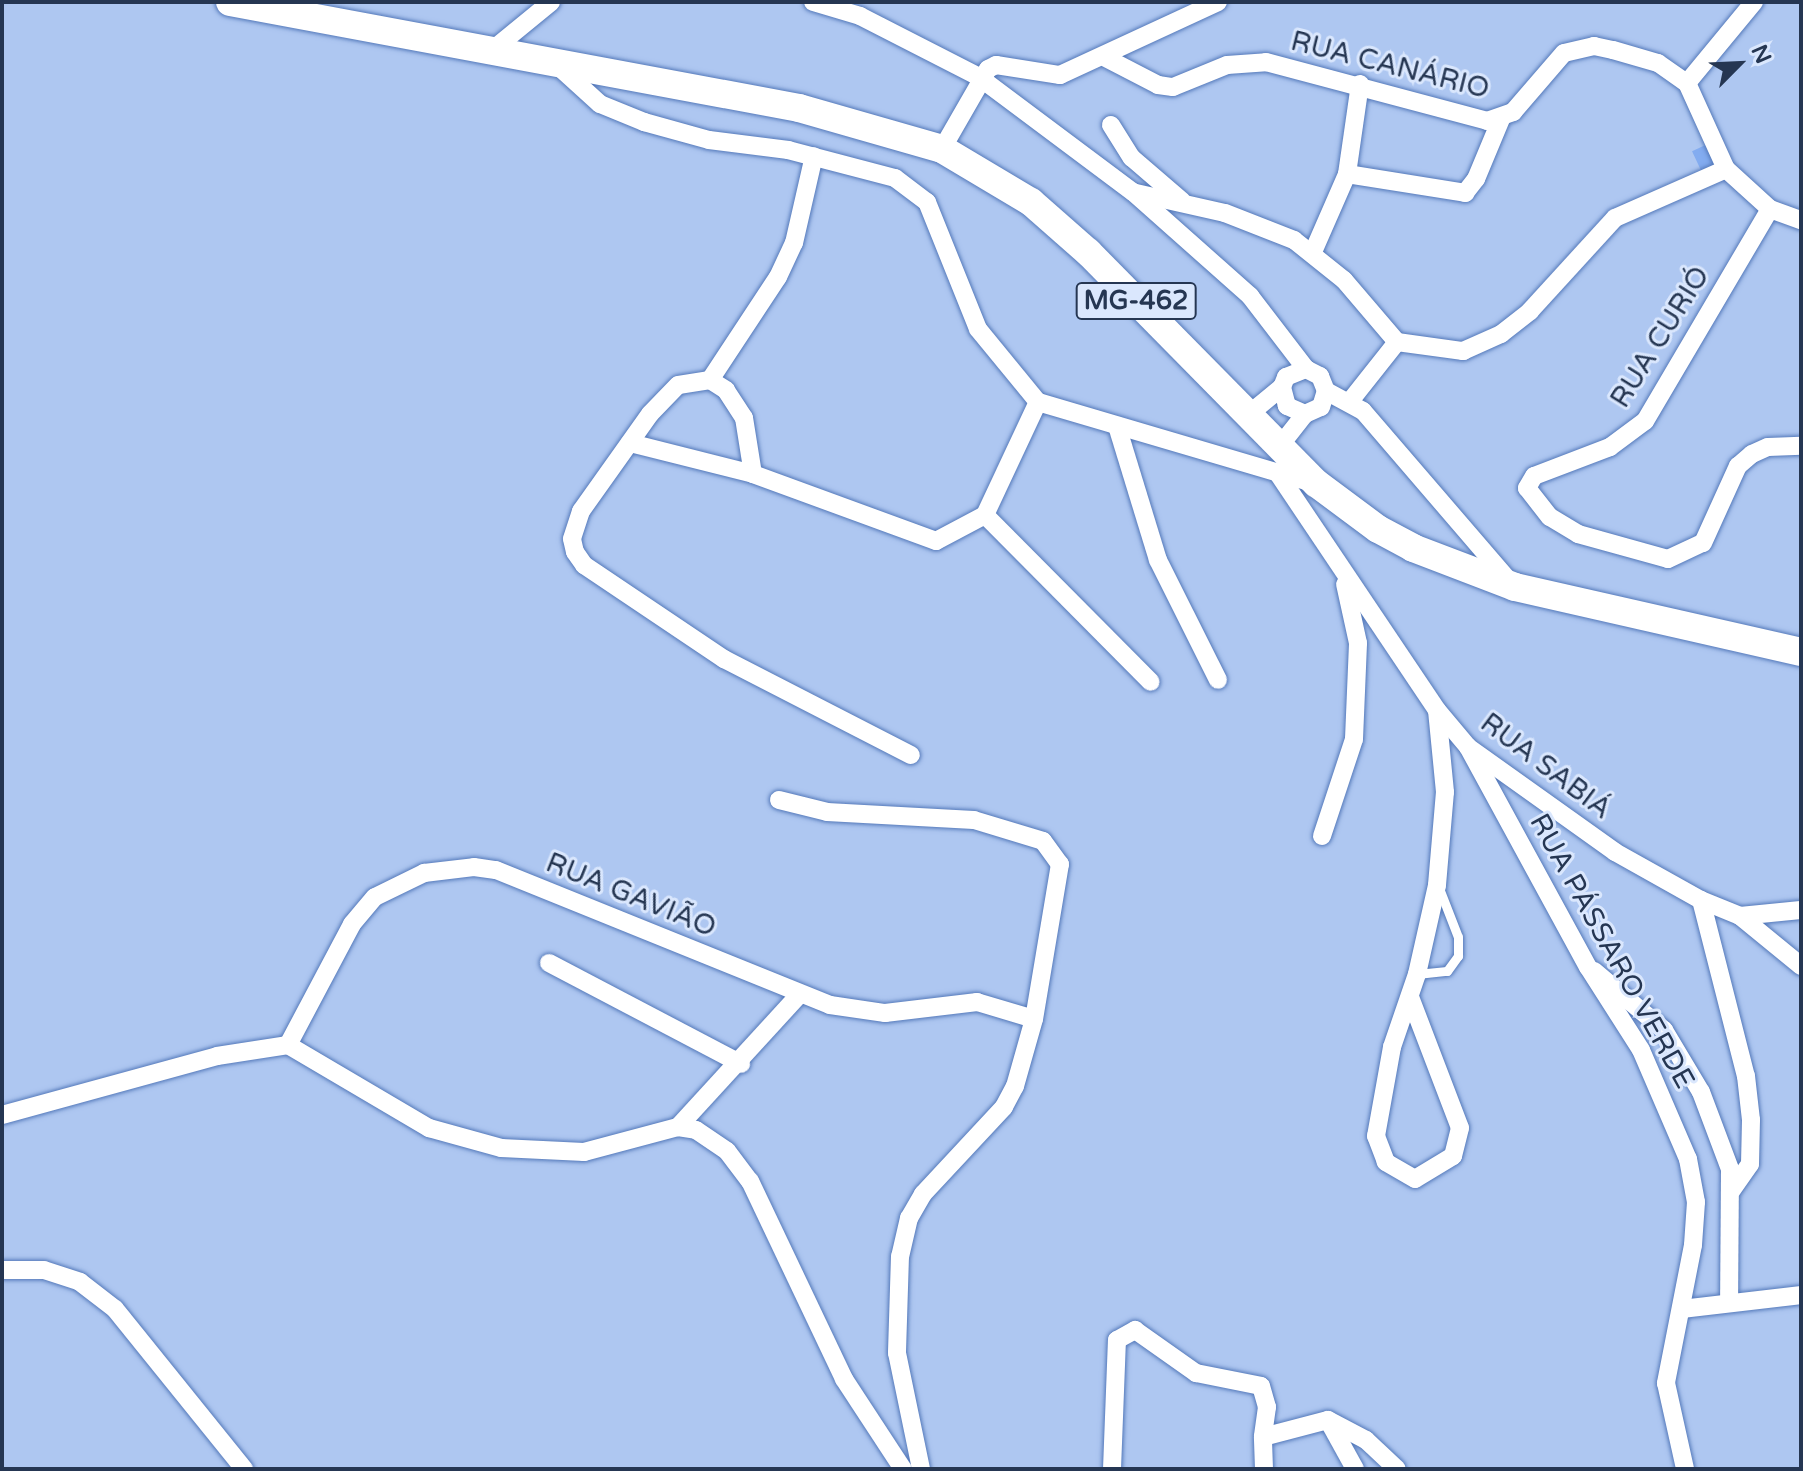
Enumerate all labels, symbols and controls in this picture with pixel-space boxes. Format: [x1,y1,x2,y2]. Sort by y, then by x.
street label: RUA CANÁRIO [1287,24,1493,106]
north arrow [1699,24,1779,104]
text: N [1745,41,1776,68]
street label: RUA CURIÓ [1603,260,1717,414]
road number: MG-462 [1074,279,1198,323]
street label: RUA SABIÁ [1474,706,1618,826]
street label: RUA PÁSSARO VERDE [1522,808,1702,1094]
street label: RUA GAVIÃO [541,846,721,944]

